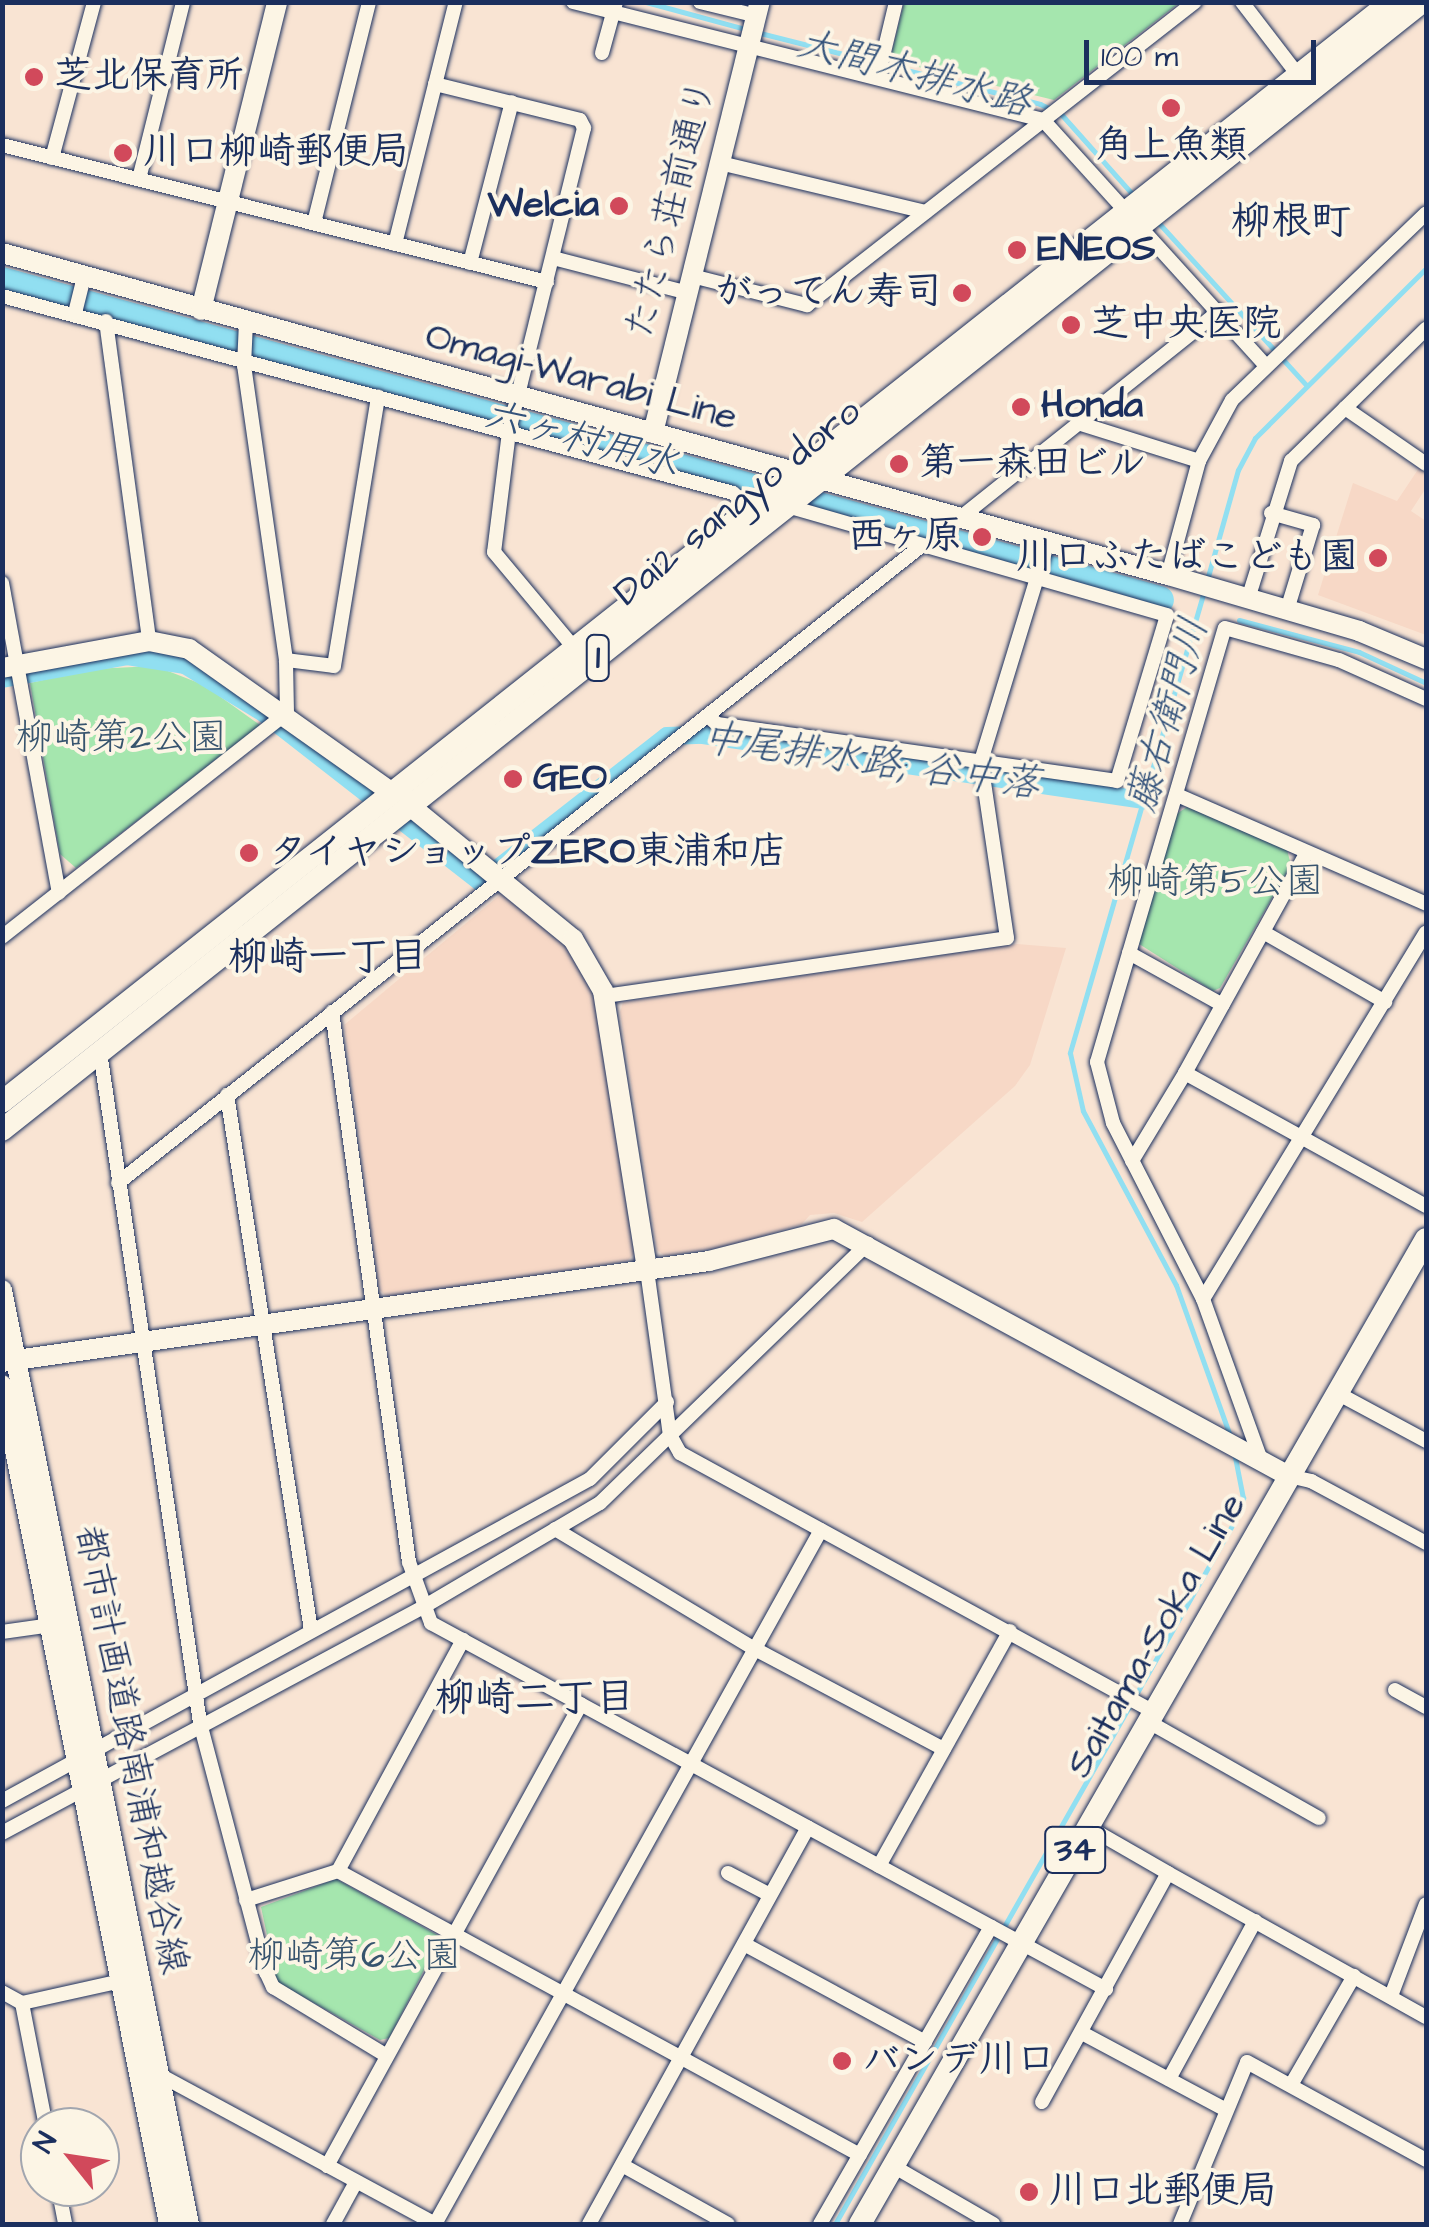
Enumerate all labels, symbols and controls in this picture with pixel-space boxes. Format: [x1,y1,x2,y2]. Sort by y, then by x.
water label: 大間木排水路 [792,20,1036,128]
scale bar [1089,20,1322,82]
text: 100 m [1101,36,1178,78]
place label: 芝北保育所 [54,54,244,100]
marker: 芝北保育所 [23,66,45,88]
street label: たたら荘前通り [618,74,726,344]
marker: 角上魚類 [1160,97,1182,119]
place label: 角上魚類 [1095,124,1247,170]
place label: 川口柳崎郵便局 [143,130,409,176]
marker: 川口柳崎郵便局 [112,142,134,164]
place label: Welcia [488,183,599,229]
marker: Welcia [608,195,630,217]
district label: 柳根町 [1231,198,1351,246]
place label: ENEOS [1037,227,1156,273]
marker: ENEOS [1006,239,1028,261]
place label: がってん寿司 [714,270,942,316]
marker: がってん寿司 [951,282,973,304]
place label: 芝中央医院 [1091,302,1281,348]
street label: Omagi-Warabi Line [420,314,742,442]
marker: 芝中央医院 [1060,314,1082,336]
place label: Honda [1041,384,1143,430]
street label: Dai2 sangyo doro [605,390,871,616]
water label: 六ヶ村用水 [478,391,684,489]
marker: Honda [1010,396,1032,418]
place label: 第一森田ビル [919,441,1147,487]
marker: 第一森田ビル [888,453,910,475]
place label: 西ヶ原 [848,514,962,560]
marker: 西ヶ原 [971,526,993,548]
place label: 川口ふたばこども園 [1016,535,1358,581]
marker: 川口ふたばこども園 [1367,547,1389,569]
water label: 藤右衛門川 [1118,612,1220,818]
road number: 1 [586,628,610,688]
water label: 中尾排水路; 谷中落 [699,715,1043,809]
park label: 柳崎第2公園 [15,716,227,762]
place label: GEO [533,756,607,802]
marker: GEO [502,768,524,790]
place label: タイヤショップZERO東浦和店 [269,830,792,876]
marker: タイヤショップZERO東浦和店 [238,842,260,864]
park label: 柳崎第5公園 [1107,860,1323,906]
district label: 柳崎一丁目 [228,934,428,982]
street label: Saitama-Soka Line [1057,1486,1257,1786]
street label: 都市計画道路南浦和越谷線 [64,1522,196,1978]
district label: 柳崎二丁目 [435,1675,635,1723]
road number: 34 [1042,1820,1108,1880]
park label: 柳崎第6公園 [247,1934,461,1980]
place label: バンデ川口 [862,2038,1052,2084]
marker: バンデ川口 [831,2050,853,2072]
north arrow [20,2107,120,2207]
text: N [24,2125,67,2160]
place label: 川口北郵便局 [1049,2169,1277,2215]
marker: 川口北郵便局 [1018,2181,1040,2203]

